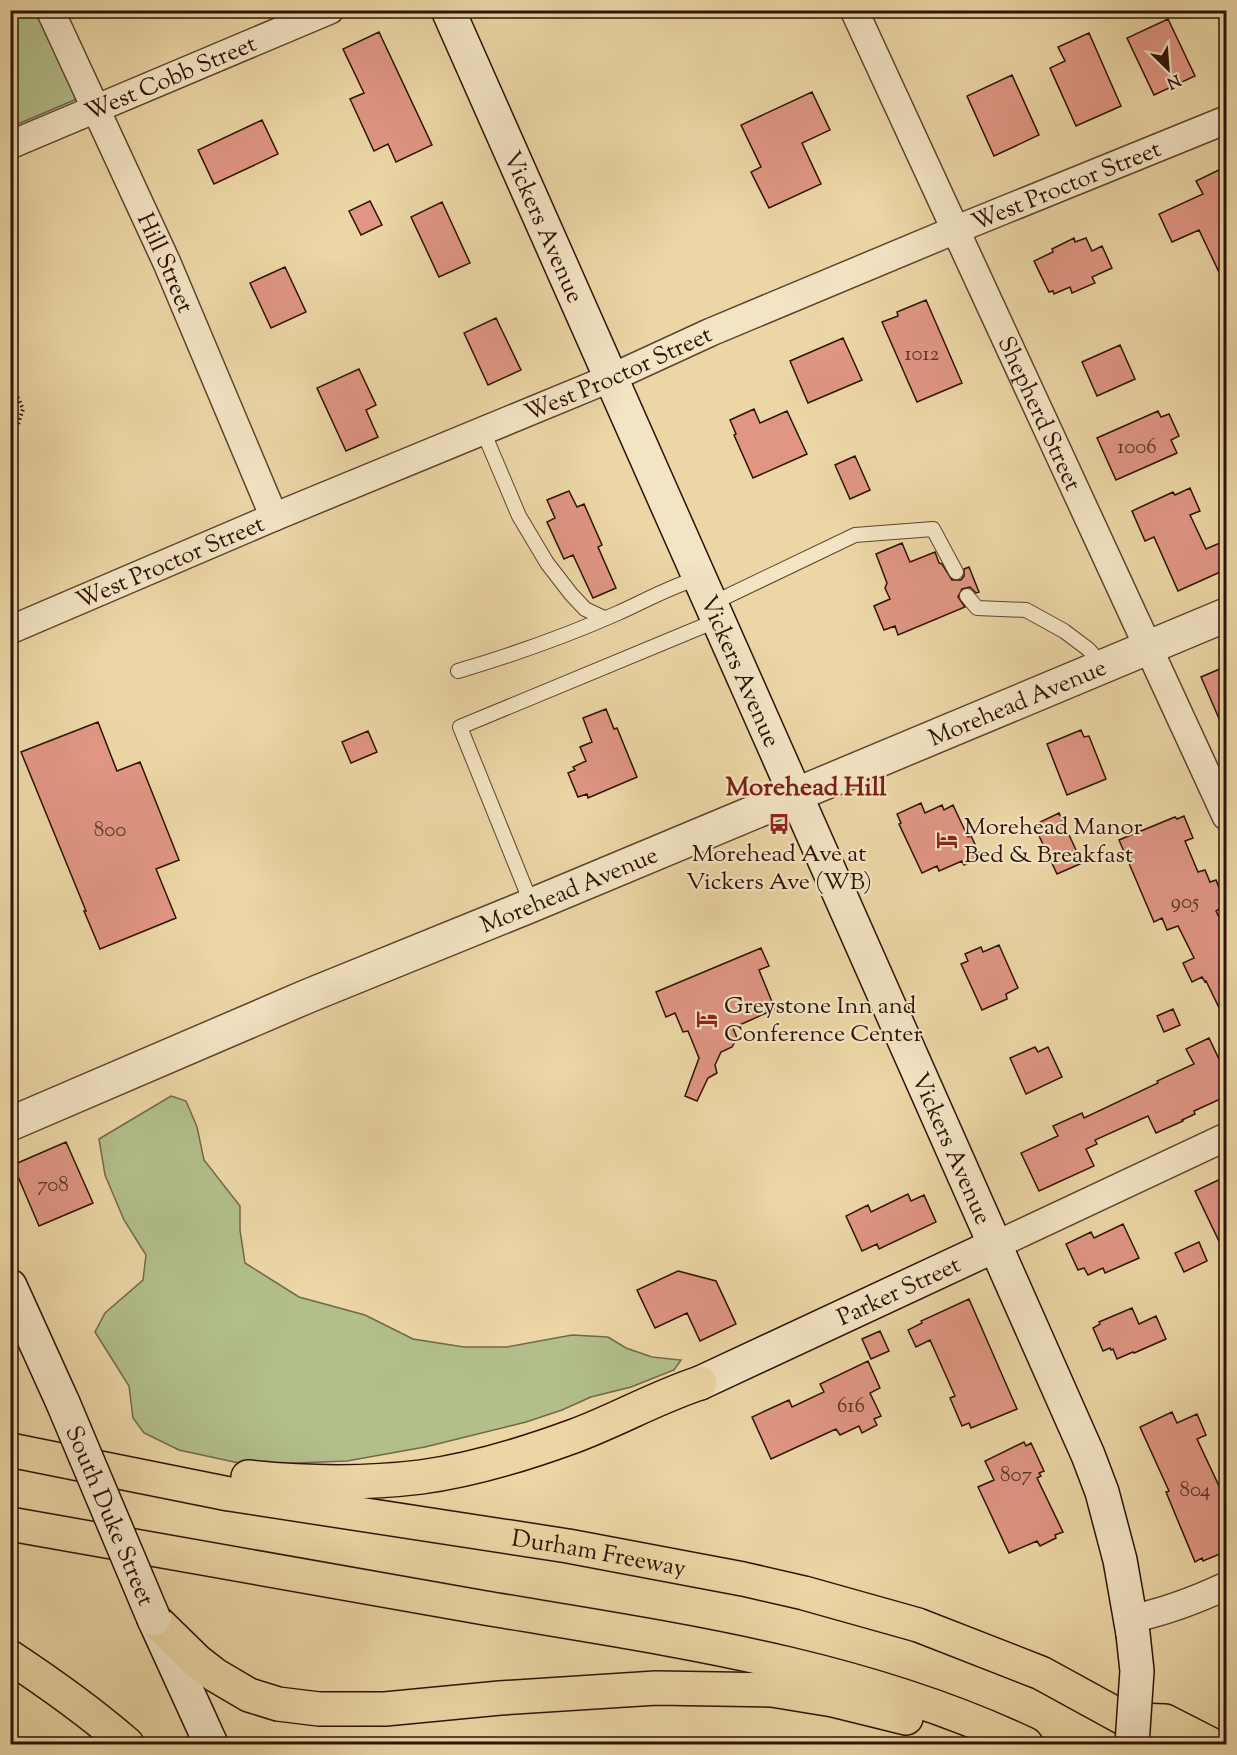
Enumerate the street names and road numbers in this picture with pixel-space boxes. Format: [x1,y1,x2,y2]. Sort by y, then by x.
street label: West Cobb Street [80,28,262,130]
street label: West Proctor Street [967,133,1167,241]
street label: Vickers Avenue [494,146,591,309]
street label: Hill Street [127,208,201,319]
street label: West Proctor Street [520,319,718,431]
street label: Shepherd Street [988,331,1089,497]
street label: West Proctor Street [71,508,270,619]
street label: Vickers Avenue [690,590,788,753]
street label: Morehead Avenue [924,652,1112,756]
street label: Morehead Avenue [475,839,664,943]
street label: Vickers Avenue [902,1068,999,1231]
street label: Parker Street [832,1249,967,1336]
street label: South Duke Street [55,1421,162,1612]
street label: Durham Freeway [509,1523,689,1587]

